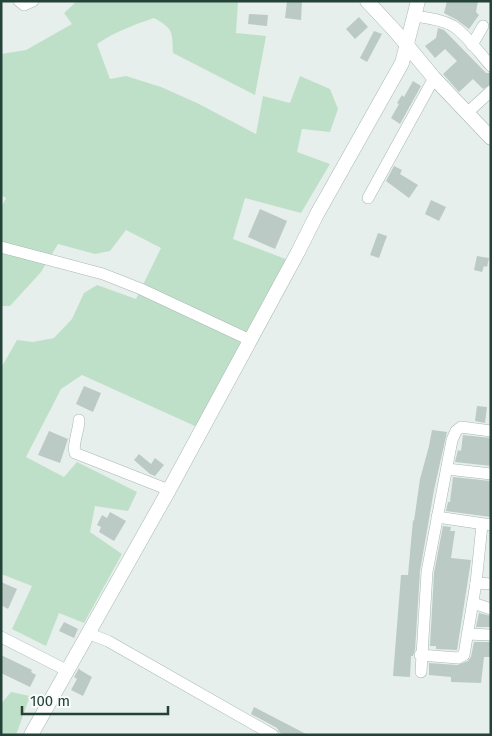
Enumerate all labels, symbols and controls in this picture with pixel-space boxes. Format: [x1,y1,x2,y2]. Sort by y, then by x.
scale bar [22,684,169,716]
text: 100 m [30,692,70,710]

